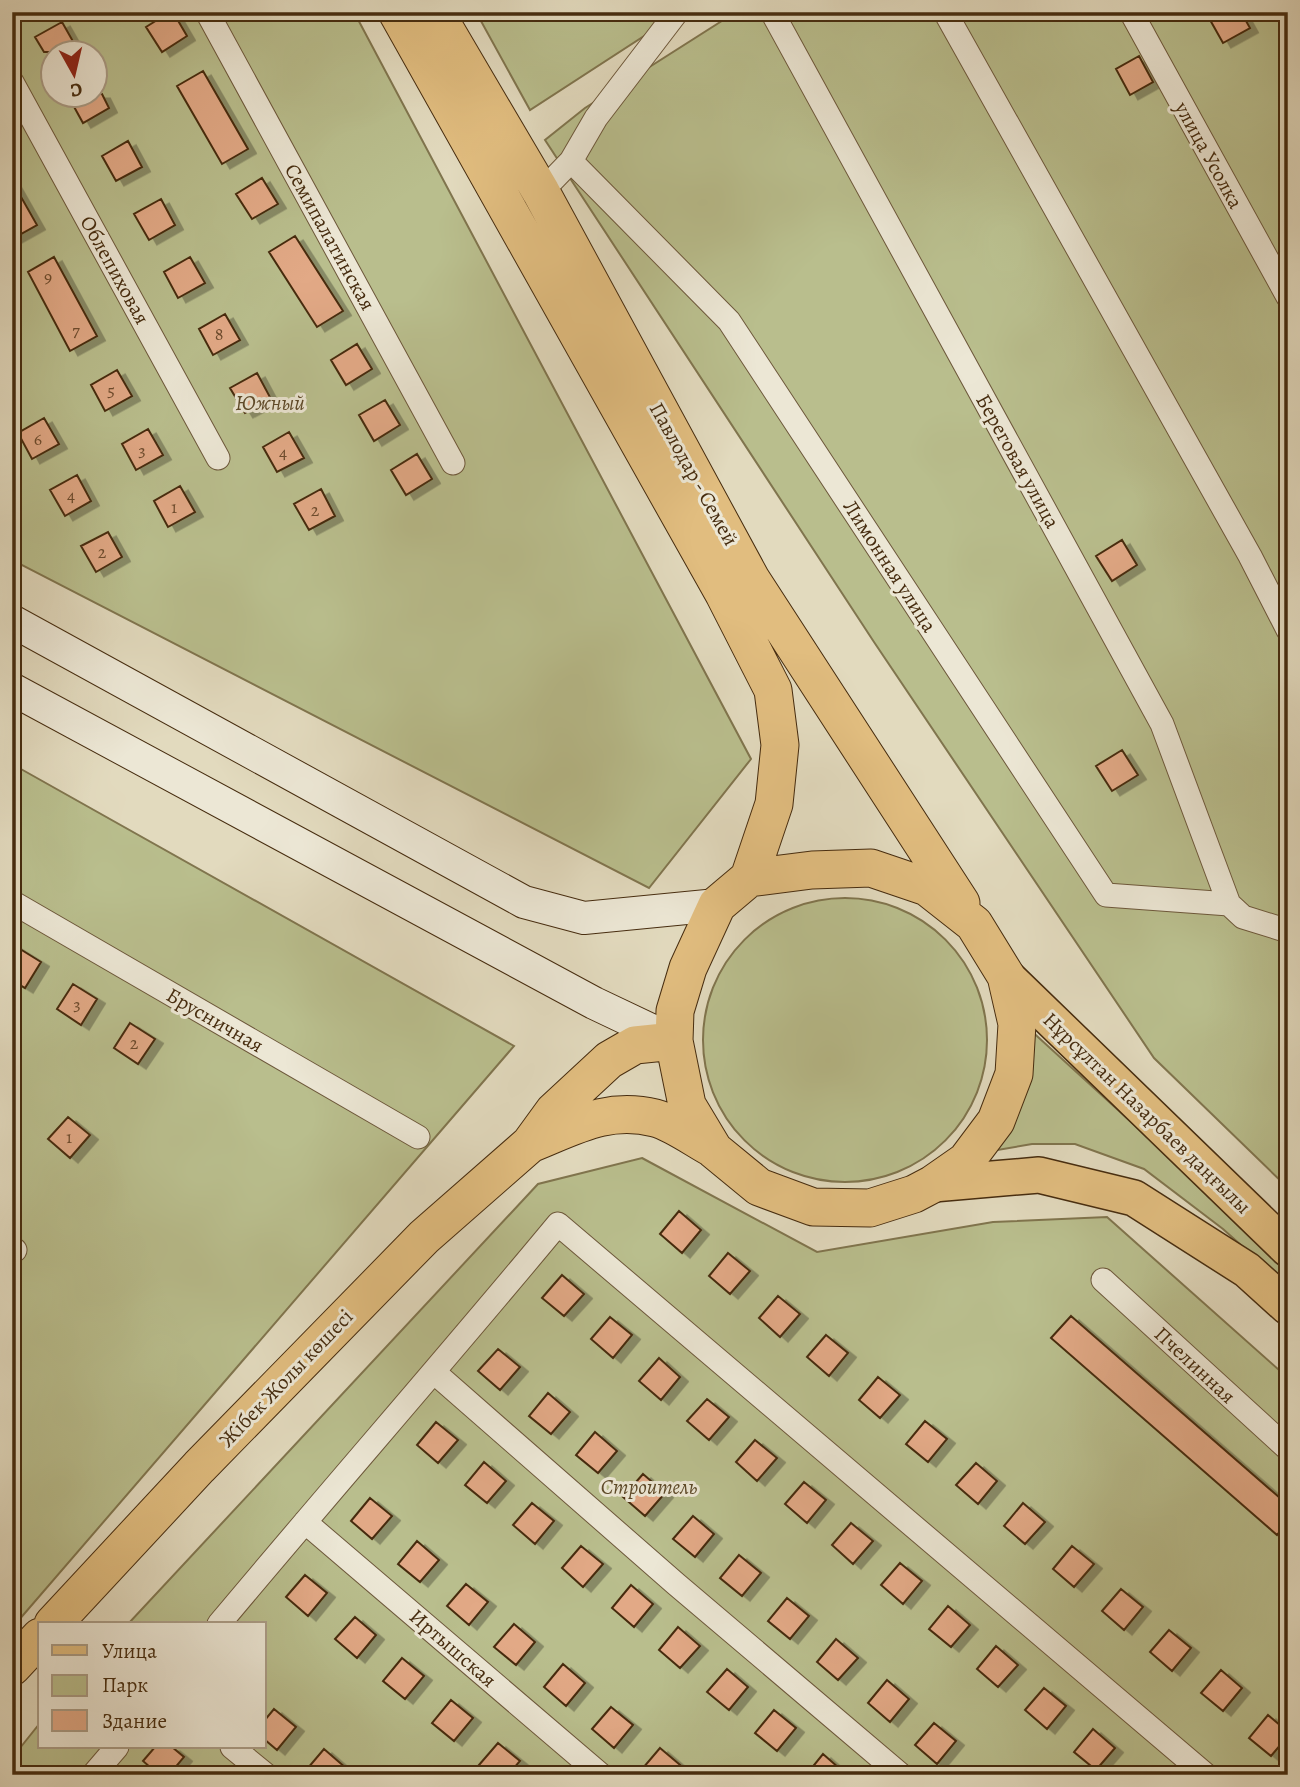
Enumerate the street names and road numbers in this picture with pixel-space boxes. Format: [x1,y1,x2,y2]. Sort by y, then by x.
street label: улица Усолка [1168,96,1250,214]
street label: Семипалатинская [278,159,382,315]
street label: Облепиховая [74,211,156,329]
street label: Береговая улица [969,389,1067,534]
street label: Павлодар - Семей [643,397,745,551]
street label: Лимонная улица [837,494,943,638]
street label: Брусничная [161,981,269,1059]
street label: Нұрсұлтан Назарбаев даңғылы [1037,1006,1257,1220]
street label: Жібек Жолы көшесі [213,1303,359,1453]
street label: Пчелинная [1148,1320,1242,1410]
street label: Иртышская [404,1602,502,1694]

